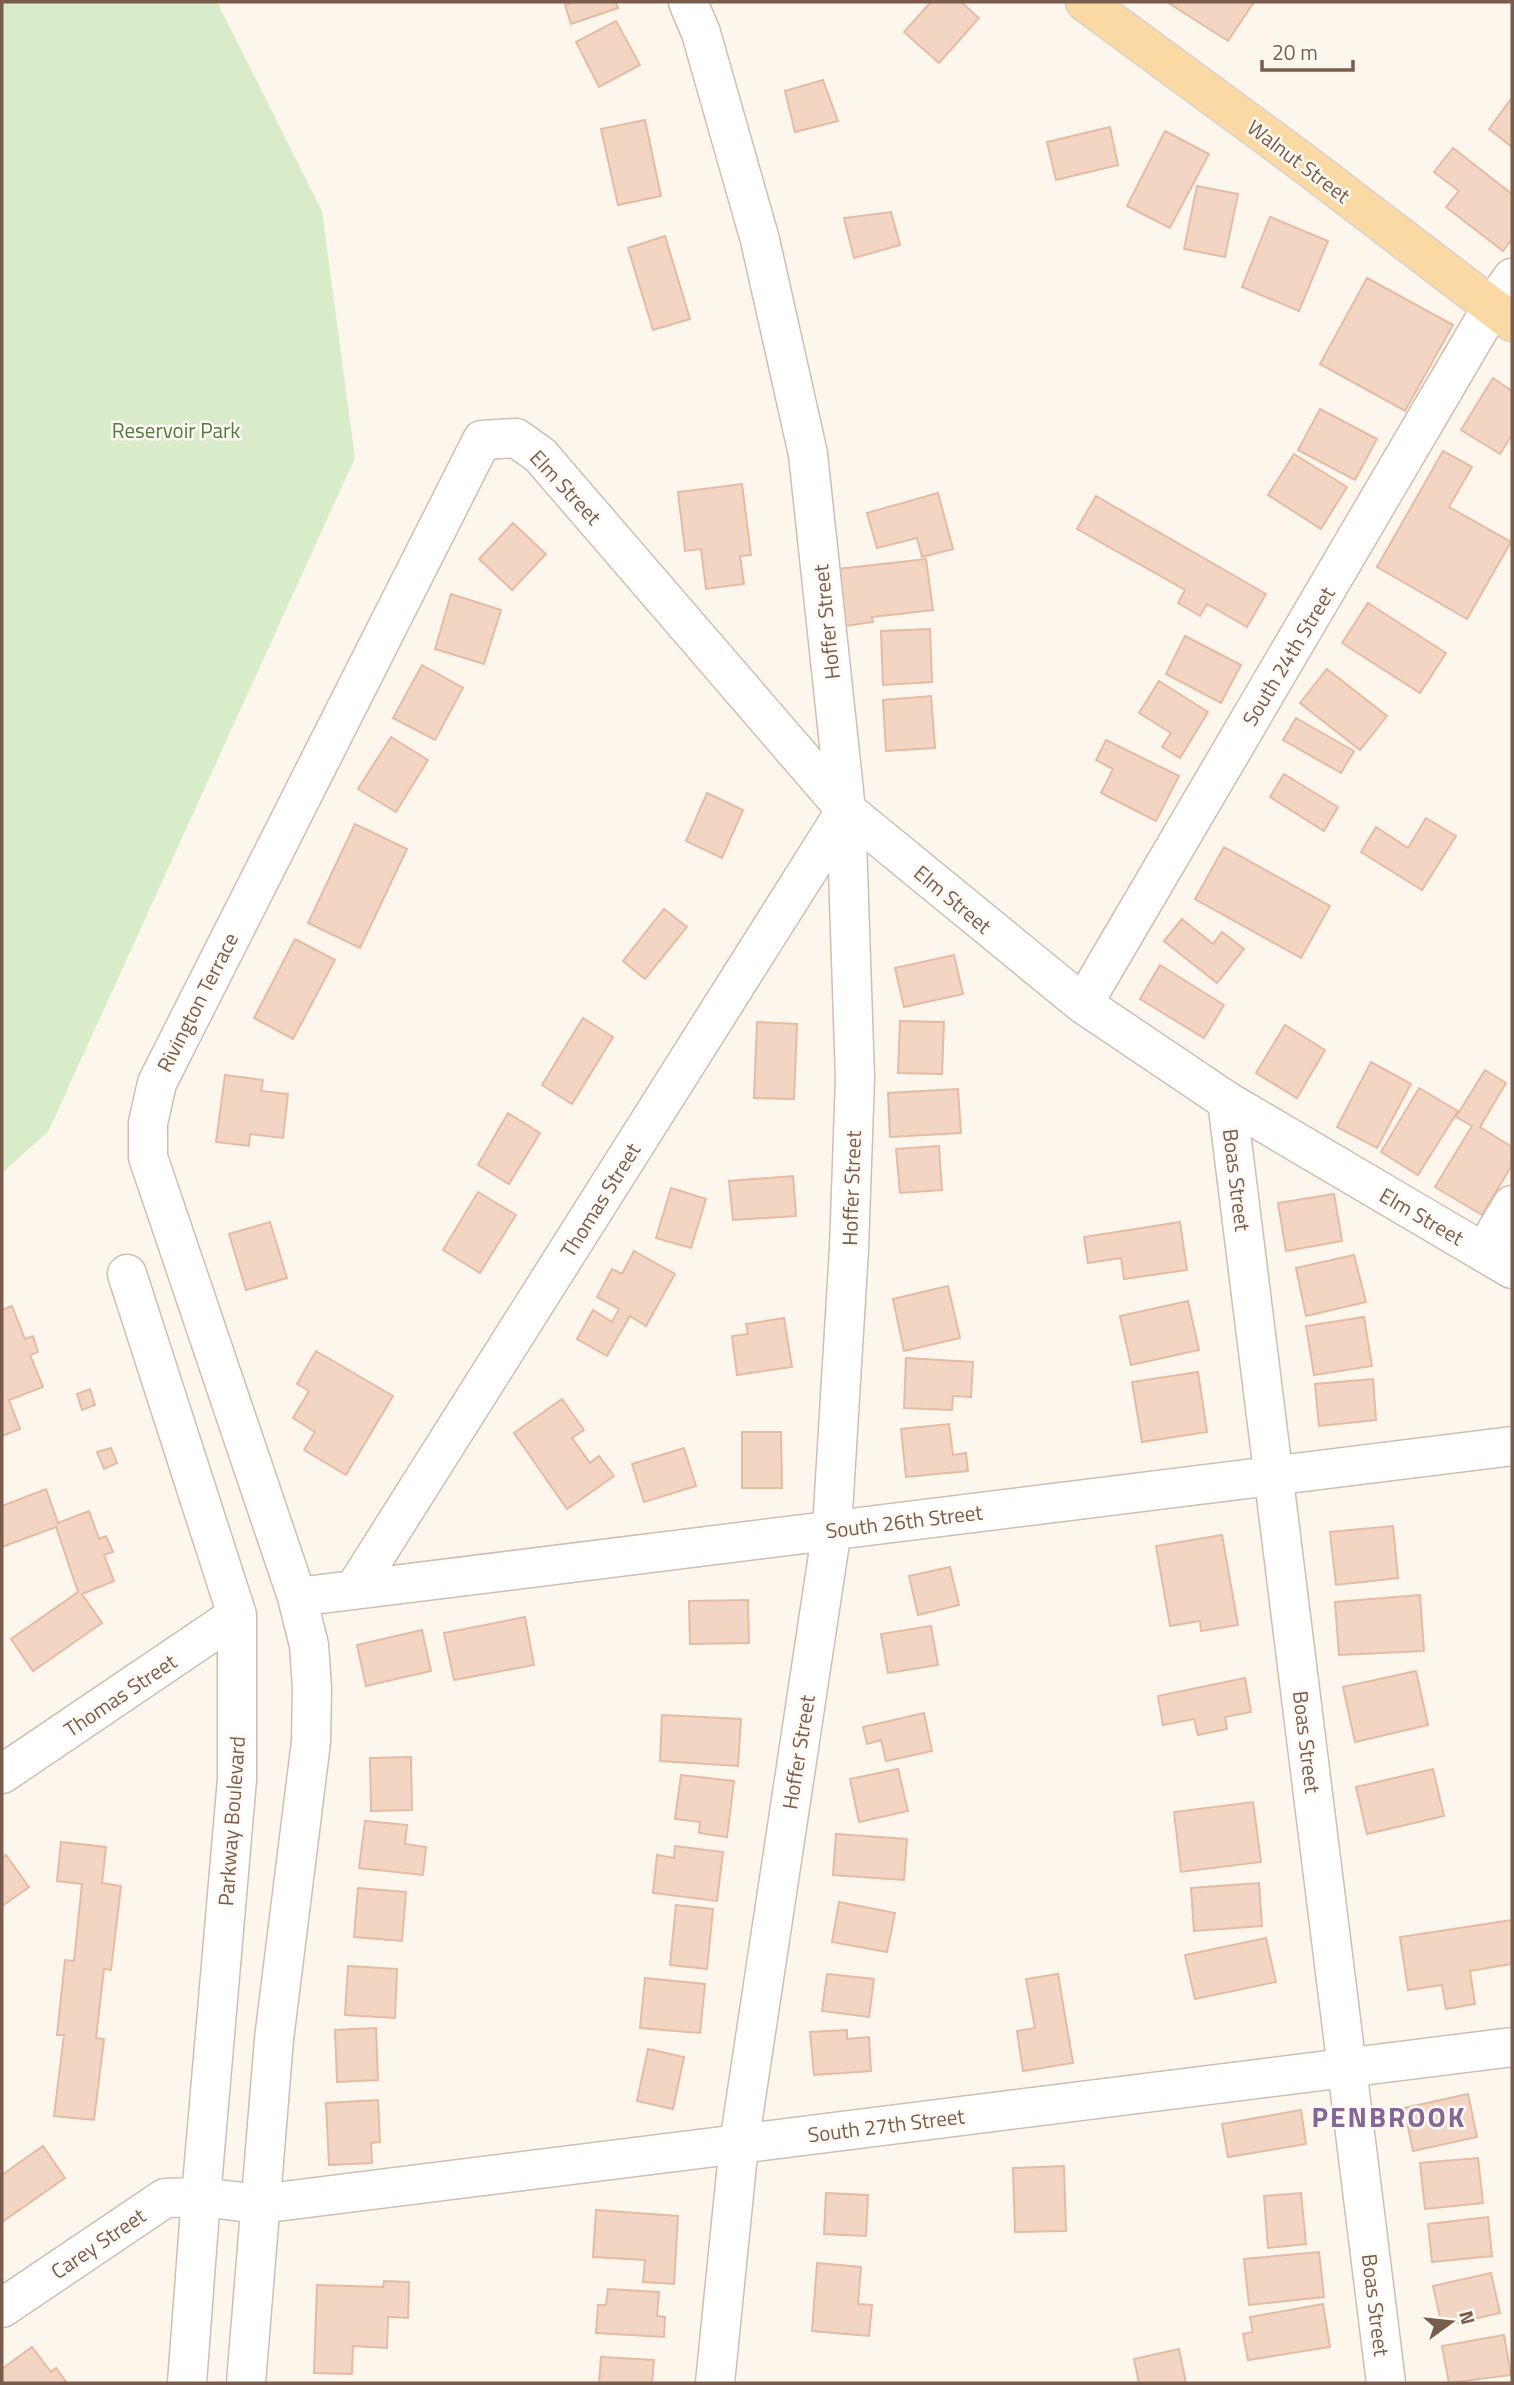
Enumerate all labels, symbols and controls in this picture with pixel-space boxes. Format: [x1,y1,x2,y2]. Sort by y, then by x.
scale bar [1262,28,1353,72]
text: 20 m [1272,36,1318,68]
street label: Walnut Street [1241,111,1358,211]
park label: Reservoir Park [112,414,240,446]
street label: Elm Street [523,442,610,532]
street label: Hoffer Street [804,562,848,681]
street label: South 24th Street [1234,580,1343,732]
street label: Elm Street [907,857,999,941]
street label: Rivington Terrace [148,927,246,1077]
street label: Boas Street [1215,1127,1259,1234]
street label: Hoffer Street [833,1129,869,1246]
street label: Thomas Street [552,1136,648,1264]
street label: Elm Street [1374,1179,1471,1253]
street label: South 26th Street [824,1495,985,1546]
street label: Thomas Street [57,1645,183,1745]
street label: Boas Street [1285,1689,1329,1796]
street label: Hoffer Street [773,1692,823,1812]
street label: Parkway Boulevard [209,1735,253,1907]
district label: PENBROOK [1312,2095,1466,2138]
street label: South 27th Street [806,2099,967,2150]
street label: Carey Street [44,2199,152,2287]
street label: Boas Street [1354,2252,1398,2359]
north arrow [1416,2287,1486,2357]
text: N [1452,2307,1484,2328]

